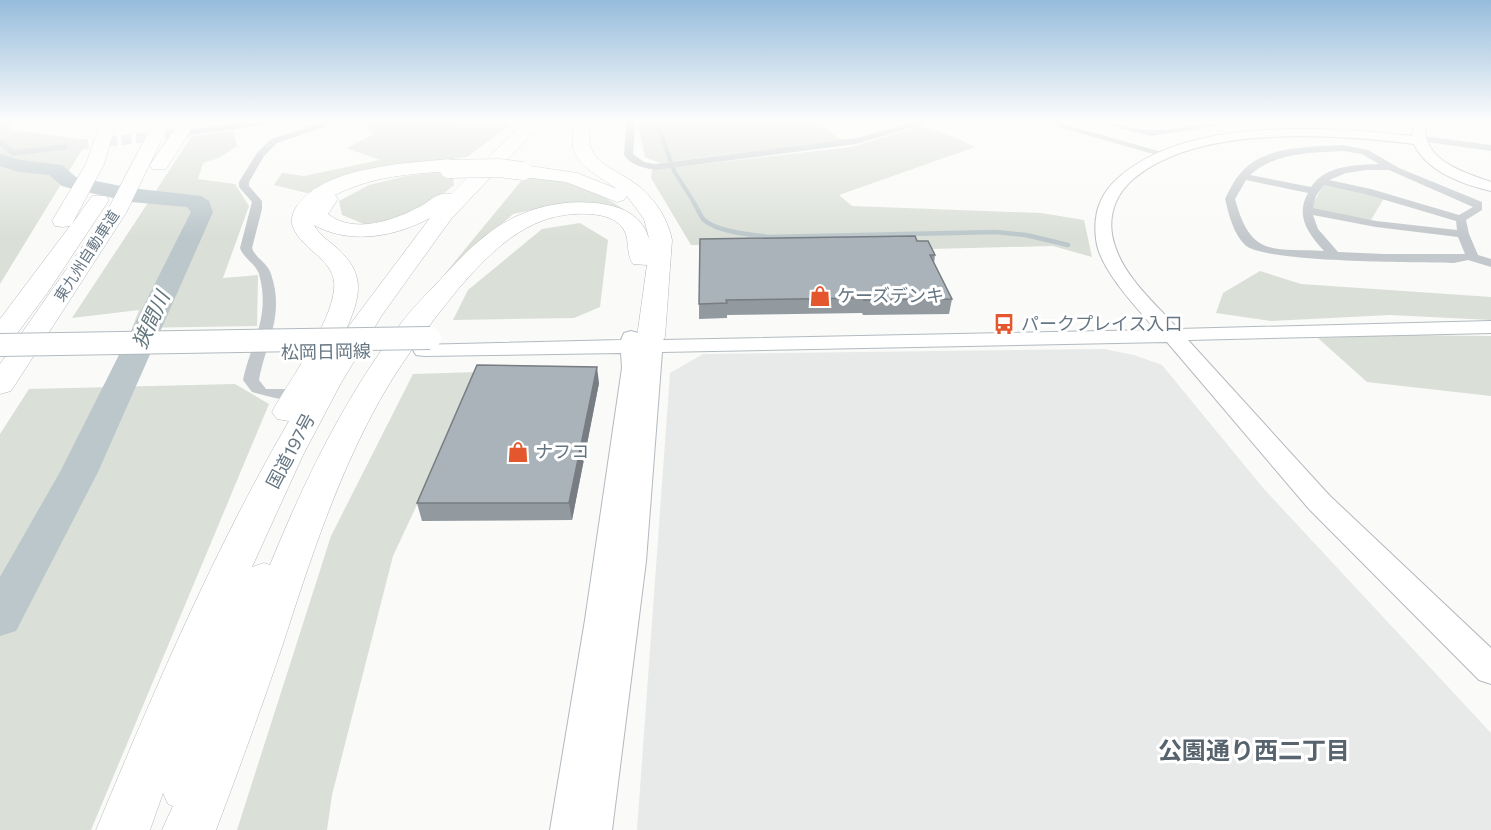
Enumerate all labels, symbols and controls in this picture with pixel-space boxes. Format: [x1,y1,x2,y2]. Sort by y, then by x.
street label: 東九州自動車道 [50,207,122,304]
shop icon: ケーズデンキ [808,284,832,308]
place label: ケーズデンキ [837,284,944,306]
water label: 狭間川 [127,286,174,352]
bus stop icon: パークプレイス入口 [992,312,1016,336]
place label: パークプレイス入口 [1021,312,1182,334]
street label: 松岡日岡線 [281,339,371,363]
street label: 国道197号 [261,409,319,492]
shop icon: ナフコ [506,440,530,464]
place label: ナフコ [535,440,589,462]
district label: 公園通り西二丁目 [1158,735,1350,764]

